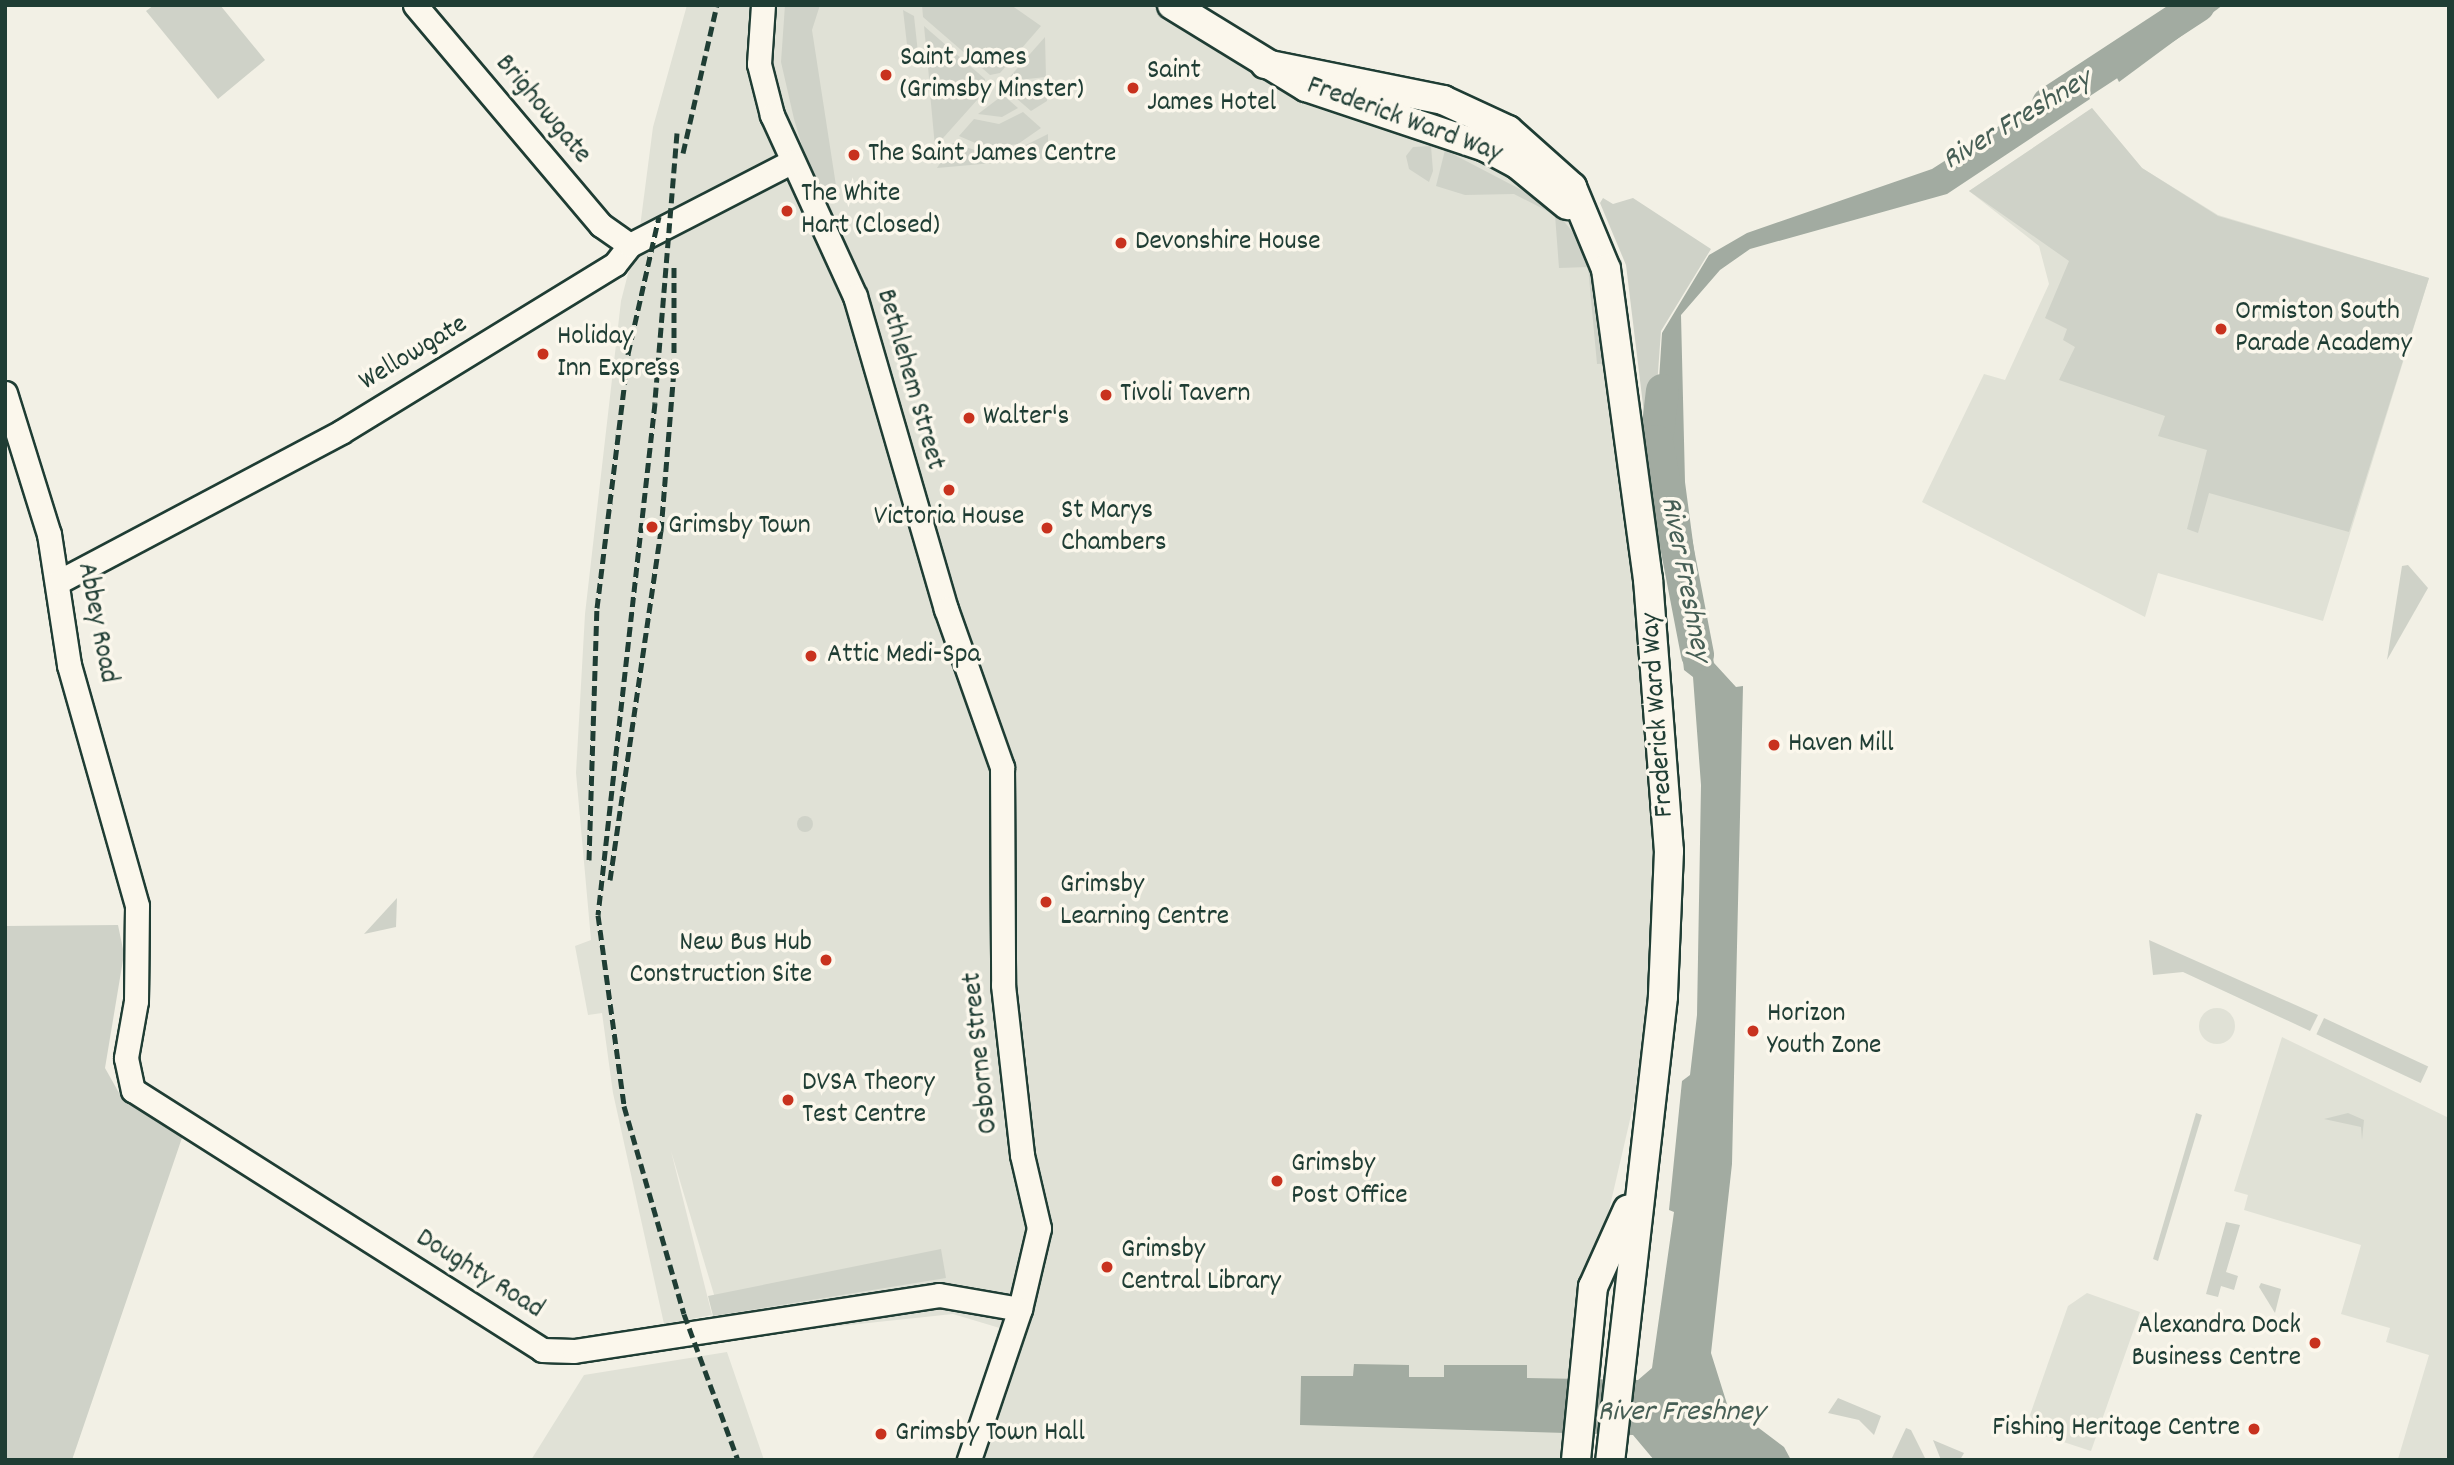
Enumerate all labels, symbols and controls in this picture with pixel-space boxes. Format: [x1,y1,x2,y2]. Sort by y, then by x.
place label: Saint James (Grimsby Minster) [900,42,1084,108]
street label: Brighowgate [487,48,597,172]
place label: Saint James Hotel [1147,55,1276,121]
water label: River Freshney [1937,64,2099,180]
marker: Saint James (Grimsby Minster) [878,67,894,83]
street label: Frederick Ward Way [1302,70,1506,172]
marker: Saint James Hotel [1125,80,1141,96]
place label: The Saint James Centre [868,138,1116,172]
marker: The Saint James Centre [846,147,862,163]
place label: The White Hart (Closed) [801,178,940,244]
marker: The White Hart (Closed) [779,203,795,219]
place label: Devonshire House [1135,226,1321,260]
marker: Devonshire House [1113,235,1129,251]
street label: Bethlehem Street [867,286,951,474]
place label: Ormiston South Parade Academy [2235,296,2412,362]
street label: Wellowgate [354,309,474,399]
place label: Holiday Inn Express [557,321,680,387]
marker: Ormiston South Parade Academy [2213,321,2229,337]
marker: Holiday Inn Express [535,346,551,362]
place label: Tivoli Tavern [1120,378,1250,412]
marker: Tivoli Tavern [1098,387,1114,403]
place label: Walter's [983,401,1069,435]
marker: Walter's [961,410,977,426]
marker: Victoria House [941,482,957,498]
water label: River Freshney [1649,494,1717,664]
place label: St Marys Chambers [1061,495,1167,561]
place label: Victoria House [874,501,1024,535]
place label: Grimsby Town [668,510,811,544]
marker: Grimsby Town [642,517,662,537]
marker: St Marys Chambers [1039,520,1055,536]
street label: Abbey Road [68,560,124,686]
street label: Frederick Ward Way [1635,612,1683,818]
place label: Attic Medi-Spa [827,639,981,673]
marker: Attic Medi-Spa [801,646,821,666]
place label: Haven Mill [1788,728,1894,762]
marker: Haven Mill [1766,737,1782,753]
place label: Grimsby Learning Centre [1060,869,1229,935]
marker: Grimsby Learning Centre [1038,894,1054,910]
place label: New Bus Hub Construction Site [630,927,812,993]
marker: New Bus Hub Construction Site [818,952,834,968]
street label: Osborne Street [957,970,1007,1136]
place label: Horizon Youth Zone [1767,998,1881,1064]
marker: Horizon Youth Zone [1745,1023,1761,1039]
place label: DVSA Theory Test Centre [802,1067,934,1133]
marker: DVSA Theory Test Centre [780,1092,796,1108]
place label: Grimsby Post Office [1291,1148,1408,1214]
marker: Grimsby Post Office [1269,1173,1285,1189]
street label: Doughty Road [409,1222,549,1328]
place label: Grimsby Central Library [1121,1234,1281,1300]
marker: Grimsby Central Library [1099,1259,1115,1275]
place label: Alexandra Dock Business Centre [2131,1310,2301,1376]
marker: Alexandra Dock Business Centre [2307,1335,2323,1351]
water label: River Freshney [1597,1396,1765,1432]
place label: Fishing Heritage Centre [1992,1412,2240,1446]
place label: Grimsby Town Hall [895,1417,1085,1451]
marker: Fishing Heritage Centre [2246,1421,2262,1437]
marker: Grimsby Town Hall [873,1426,889,1442]

